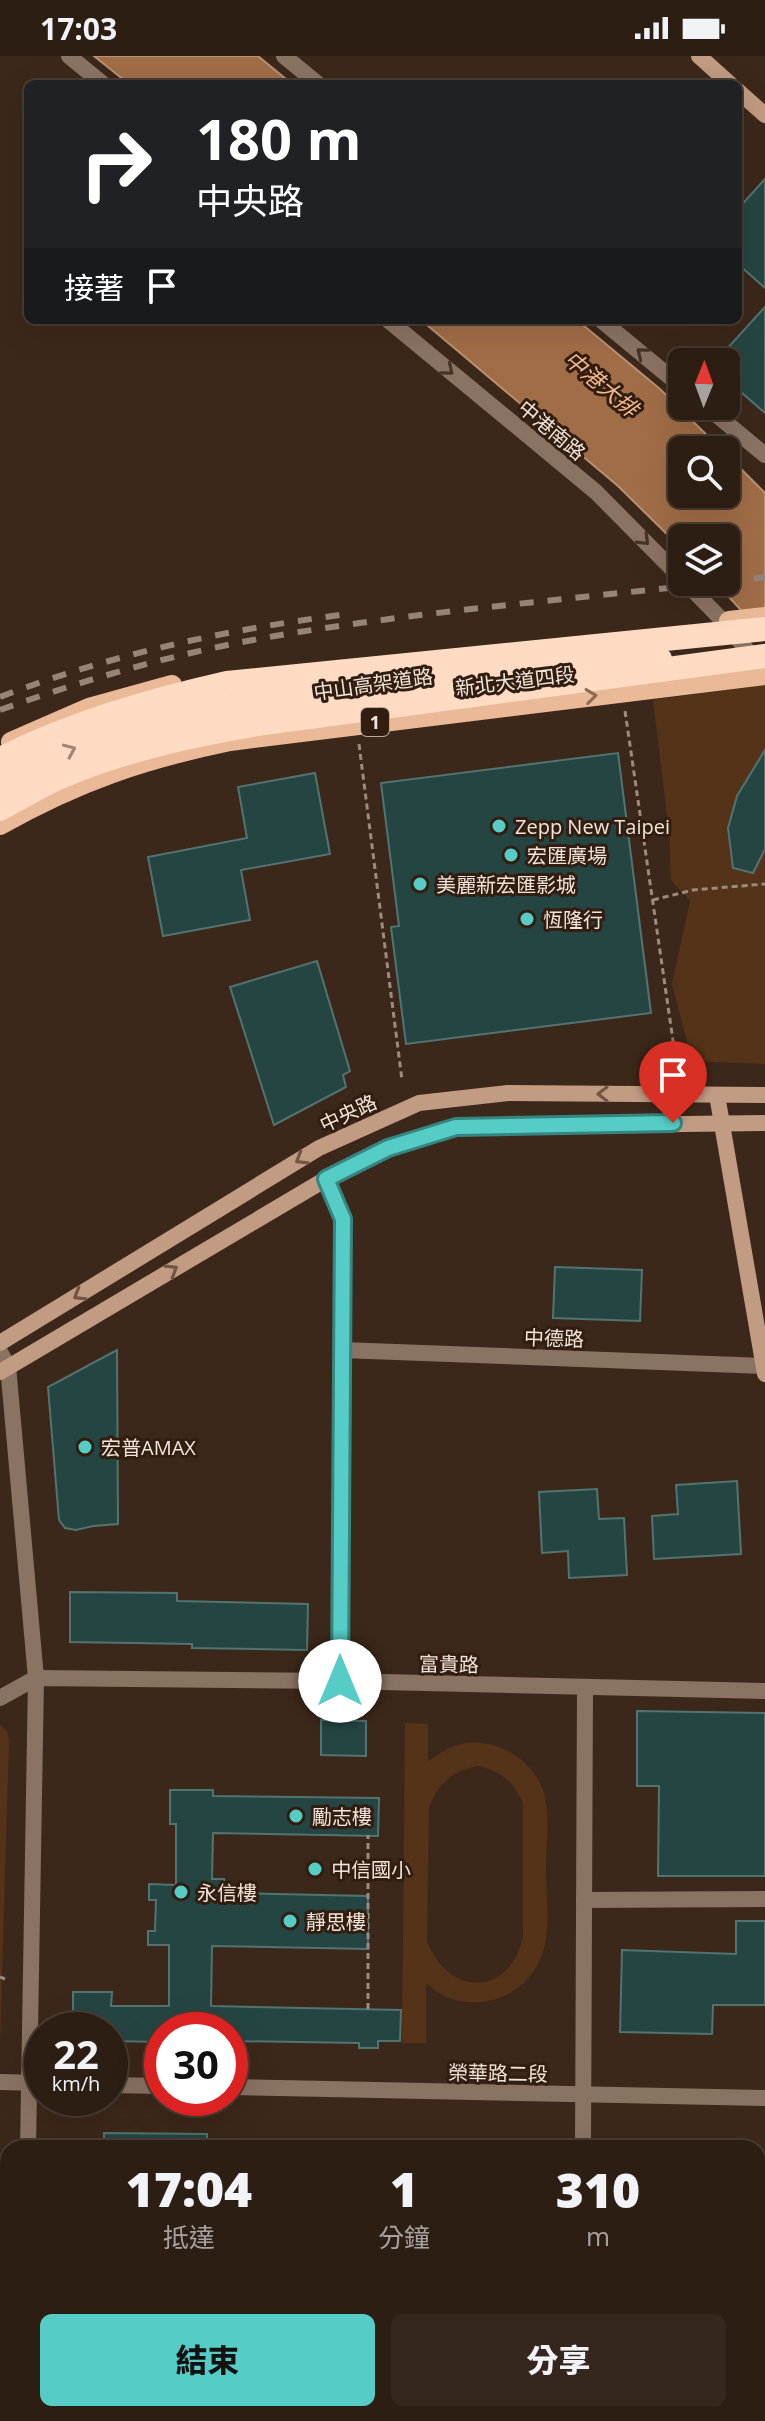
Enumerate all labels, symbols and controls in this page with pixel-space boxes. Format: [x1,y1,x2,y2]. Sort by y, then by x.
text: 17:03 [40,8,117,49]
text: 180 m [196,100,362,176]
icon: right [64,112,168,216]
text: 中央路 [196,176,304,225]
icon: arrive [140,264,184,308]
text: 接著 [64,267,124,308]
water label: 中港大排 [559,343,648,425]
one-way arrow [636,348,651,363]
north arrow [668,348,740,420]
map controls [668,348,740,596]
one-way arrow [439,360,453,375]
street label: 中港南路 [513,394,591,466]
button: search [668,436,740,508]
button: layers [668,524,740,596]
one-way arrow [635,531,649,545]
street label: 新北大道四段 [454,660,576,702]
street label: 中山高架道路 [312,662,434,706]
one-way arrow [584,688,598,705]
road number: 1 [361,708,389,736]
one-way arrow [62,744,76,760]
place label: Zepp New Taipei [515,813,670,840]
marker: Zepp New Taipei [490,817,508,835]
place label: 宏匯廣場 [527,842,607,869]
marker: 宏匯廣場 [502,846,520,864]
place label: 美麗新宏匯影城 [436,871,576,898]
marker: 美麗新宏匯影城 [411,875,429,893]
place label: 恆隆行 [543,906,603,933]
marker: 恆隆行 [518,910,536,928]
pin [639,1041,707,1123]
icon: arrive [651,1053,695,1097]
one-way arrow [596,1085,609,1103]
street label: 中央路 [315,1088,381,1138]
one-way arrow [295,1150,309,1165]
one-way arrow [163,1264,178,1280]
one-way arrow [73,1285,88,1301]
street label: 中德路 [524,1323,584,1353]
place label: 宏普AMAX [101,1434,196,1461]
marker: 宏普AMAX [76,1438,94,1456]
position arrow [298,1639,382,1723]
street label: 富貴路 [419,1650,479,1678]
place label: 勵志樓 [312,1803,372,1830]
marker: 勵志樓 [287,1807,305,1825]
place label: 中信國小 [331,1856,411,1883]
marker: 中信國小 [306,1860,324,1878]
place label: 永信樓 [197,1879,257,1906]
marker: 永信樓 [172,1883,190,1901]
place label: 靜思樓 [306,1908,366,1935]
marker: 靜思樓 [281,1912,299,1930]
speed limit sign: 30 [144,2012,248,2116]
text: 22 [53,2026,99,2081]
street label: 榮華路二段 [448,2059,548,2087]
text: km/h [52,2070,100,2097]
text: 17:04 [126,2156,252,2221]
text: 1 [390,2156,418,2221]
text: 310 [556,2157,640,2222]
text: m [586,2218,610,2254]
text: 抵達 [163,2219,215,2255]
text: 分鐘 [378,2219,430,2255]
button: 結束 [40,2314,375,2406]
button: 分享 [391,2314,726,2406]

